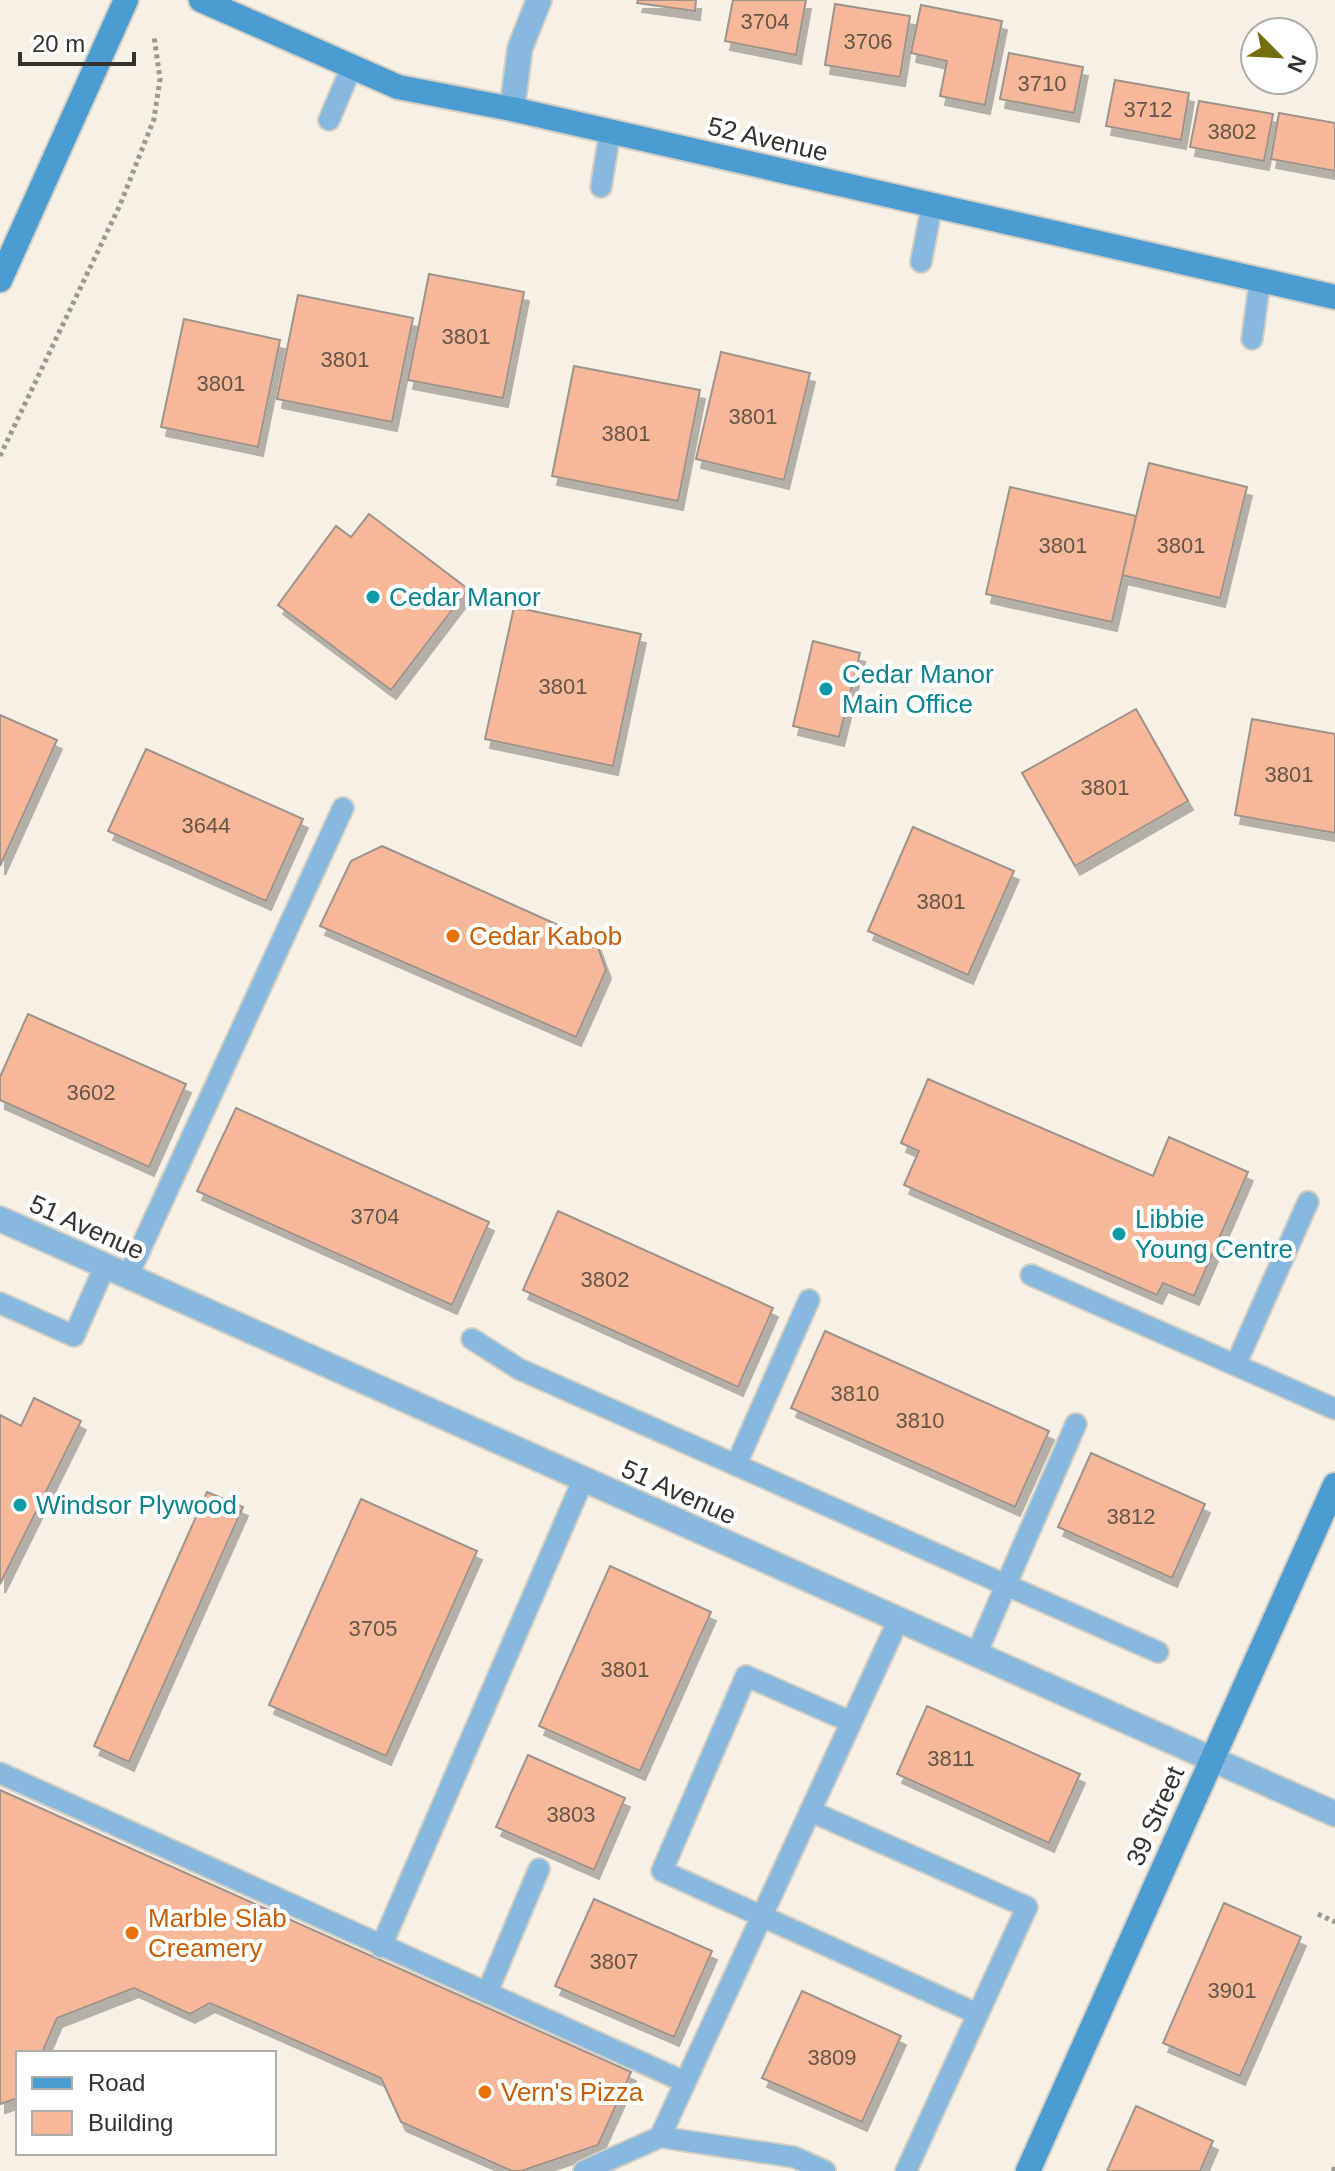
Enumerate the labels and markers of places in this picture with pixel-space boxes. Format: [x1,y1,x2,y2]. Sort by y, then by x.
place label: Cedar Manor [389,582,541,612]
marker: Cedar Manor [364,588,382,606]
place label: Cedar Manor Main Office [842,659,994,719]
marker: Cedar Manor Main Office [817,680,835,698]
place label: Cedar Kabob [469,921,622,951]
marker: Cedar Kabob [444,927,462,945]
place label: Libbie Young Centre [1135,1204,1293,1264]
marker: Libbie Young Centre [1110,1225,1128,1243]
place label: Windsor Plywood [36,1490,237,1520]
marker: Windsor Plywood [11,1496,29,1514]
place label: Marble Slab Creamery [148,1903,287,1963]
marker: Marble Slab Creamery [123,1924,141,1942]
place label: Vern's Pizza [501,2077,644,2107]
marker: Vern's Pizza [476,2083,494,2101]

